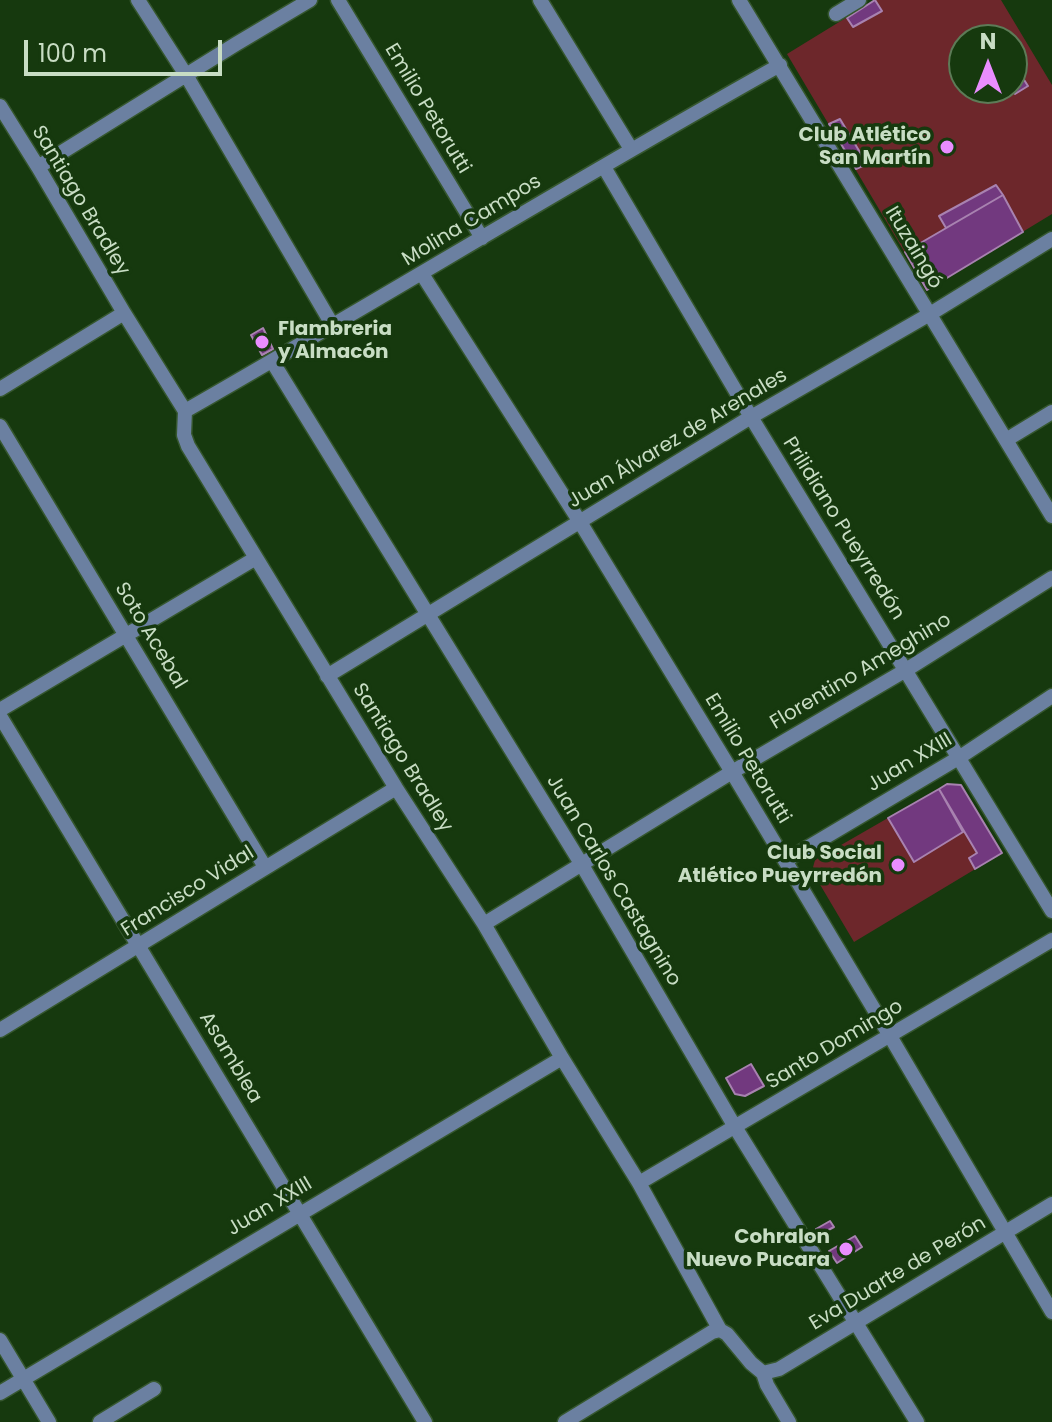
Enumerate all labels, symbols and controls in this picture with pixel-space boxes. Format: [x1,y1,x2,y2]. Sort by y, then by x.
scale bar [28,24,226,74]
north arrow [948,24,1028,104]
text: N [980,26,996,57]
text: 100 m [38,37,107,70]
street label: Emilio Petorutti [379,40,475,178]
street label: Santiago Bradley [26,122,134,280]
place label: Club Atlético San Martín [799,124,931,171]
marker: Club Atlético San Martín [938,138,956,156]
street label: Molina Campos [398,170,546,272]
street label: Ituzaingó [879,203,947,293]
place label: Flambreria y Almacón [278,318,392,365]
marker: Flambreria y Almacón [253,333,271,351]
street label: Juan Álvarez de Arenales [564,364,792,514]
street label: Prilidiano Pueyrredón [777,433,909,625]
street label: Soto Acebal [109,578,191,694]
street label: Florentino Ameghino [766,608,956,736]
street label: Santiago Bradley [347,679,457,837]
street label: Emilio Petorutti [699,690,795,828]
street label: Juan XXIII [863,728,957,798]
street label: Juan Carlos Castagnino [540,771,686,991]
street label: Francisco Vidal [117,842,259,942]
place label: Club Social Atlético Pueyrredón [678,842,882,889]
marker: Club Social Atlético Pueyrredón [889,856,907,874]
street label: Santo Domingo [762,995,908,1095]
street label: Asamblea [193,1008,267,1108]
street label: Juan XXIII [223,1172,317,1242]
street label: Eva Duarte de Perón [805,1212,991,1336]
place label: Cohralon Nuevo Pucara [686,1226,830,1273]
marker: Cohralon Nuevo Pucara [837,1240,855,1258]

